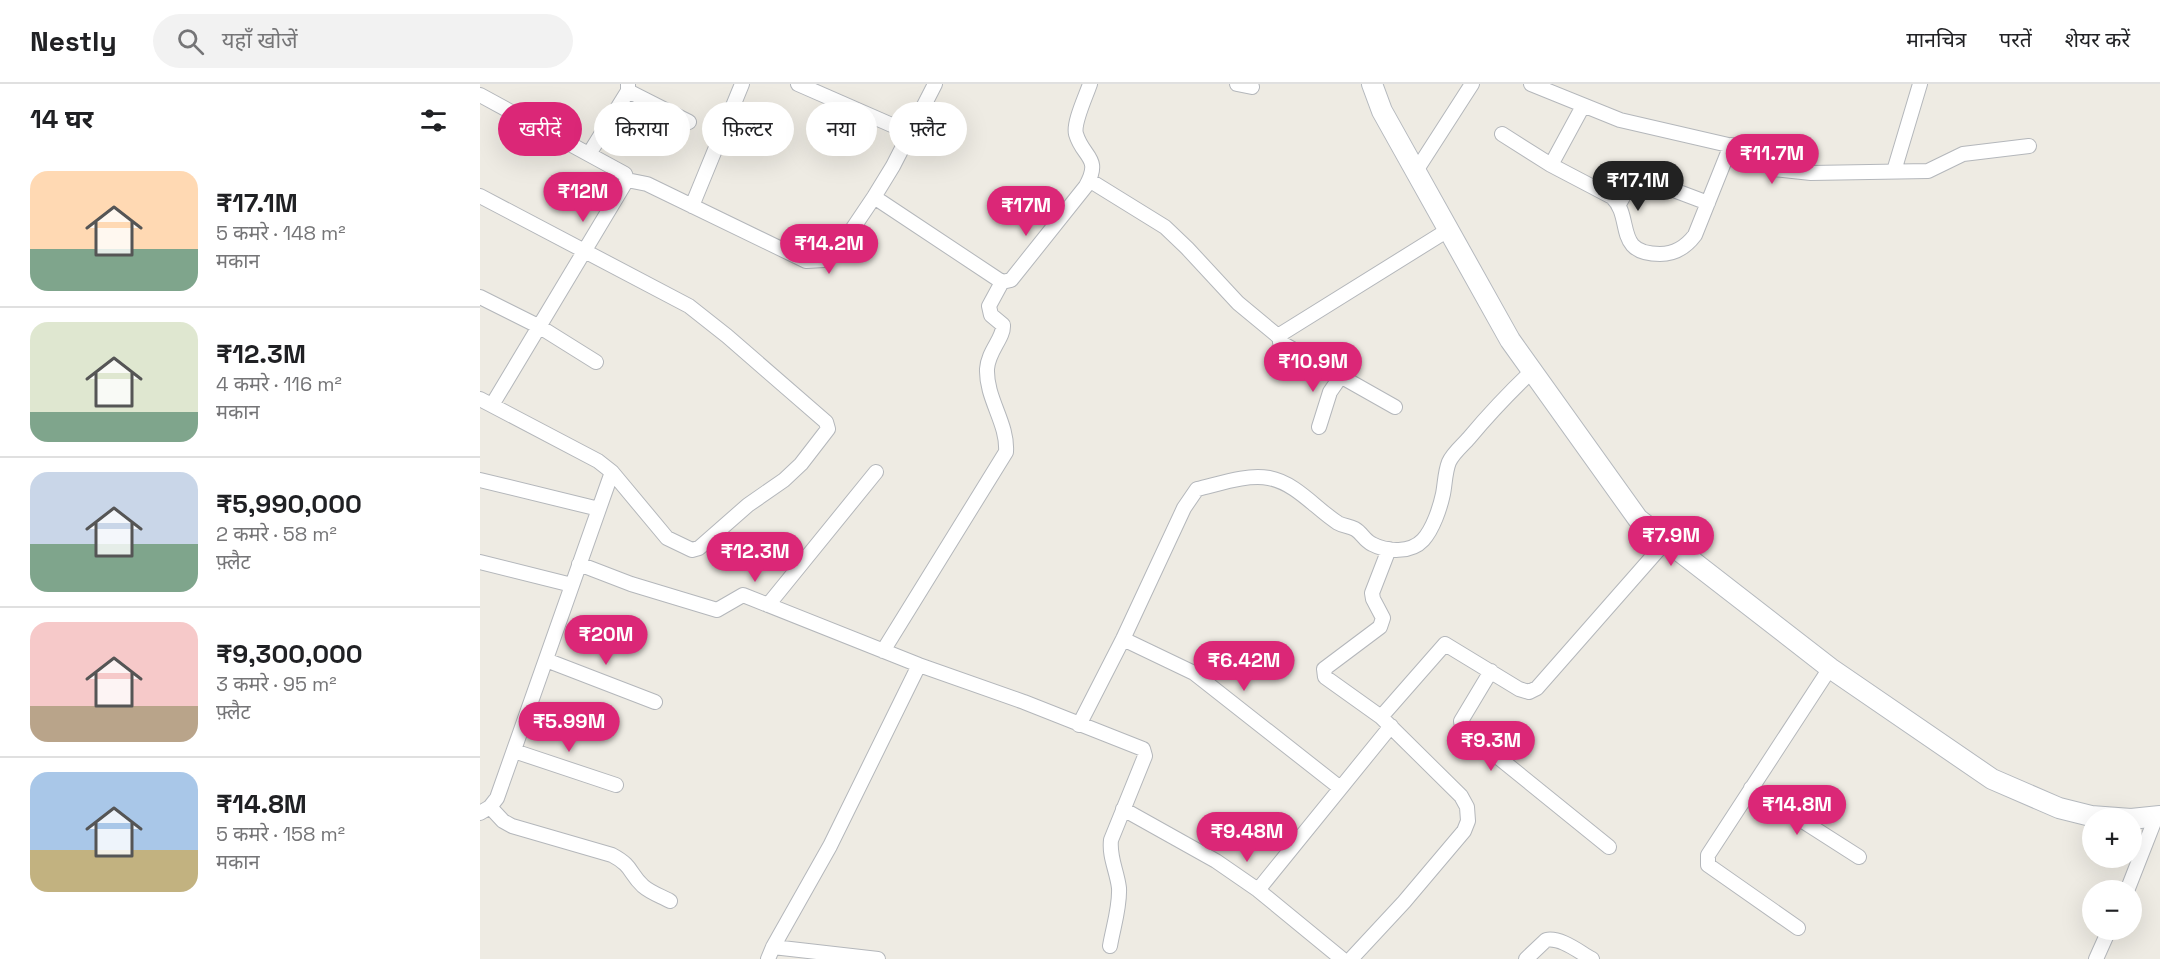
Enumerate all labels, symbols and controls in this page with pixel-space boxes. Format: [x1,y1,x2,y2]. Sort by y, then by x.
search box [153,14,573,68]
text: Nestly [30,23,117,59]
icon: search [174,25,207,58]
text: यहाँ खोजें [222,26,298,54]
text: मानचित्र [1906,26,1966,53]
text: परतें [1999,26,2032,53]
text: शेयर करें [2065,26,2130,53]
text: 14 घर [30,102,93,136]
chip: खरीदें [498,102,582,156]
chip: किराया [594,102,690,156]
chip: फ़िल्टर [702,102,794,156]
chip: नया [806,102,877,156]
chip: फ़्लैट [889,102,967,156]
icon: filters [417,104,450,137]
pin: ₹11.7M [1723,134,1821,185]
text: ₹11.7M [1740,140,1804,166]
pin: ₹17.1M [1589,161,1687,212]
text: ₹17.1M [1607,167,1669,193]
pin: ₹12M [547,172,619,223]
text: ₹12M [558,178,609,204]
text: ₹17.1M [216,186,298,220]
pin: ₹17M [990,186,1062,237]
text: ₹17M [1001,192,1051,218]
icon: home [78,195,150,267]
text: 5 कमरे · 148 m² [216,220,346,246]
pin: ₹14.2M [780,224,878,275]
text: ₹14.2M [794,230,864,256]
text: मकान [216,248,260,274]
text: ₹12.3M [216,337,306,371]
pin: ₹10.9M [1264,342,1362,393]
icon: home [78,346,150,418]
text: ₹10.9M [1278,348,1348,374]
text: 4 कमरे · 116 m² [216,371,342,397]
text: मकान [216,399,260,425]
text: ₹5,990,000 [216,487,362,521]
icon: home [78,496,150,568]
pin: ₹7.9M [1629,516,1713,567]
text: 2 कमरे · 58 m² [216,521,337,547]
text: ₹7.9M [1642,522,1700,548]
pin: ₹12.3M [706,532,804,583]
text: ₹12.3M [720,538,790,564]
text: फ़्लैट [216,549,251,575]
pin: ₹20M [570,615,642,666]
text: ₹20M [579,621,633,647]
text: ₹9,300,000 [216,637,363,671]
pin: ₹6.42M [1195,641,1293,692]
icon: home [78,646,150,718]
text: ₹6.42M [1208,647,1280,673]
text: 3 कमरे · 95 m² [216,671,337,697]
text: फ़्लैट [216,699,251,725]
pin: ₹5.99M [520,702,618,753]
text: ₹5.99M [533,708,605,734]
pin: ₹9.3M [1449,721,1533,772]
text: ₹9.3M [1461,727,1521,753]
pin: ₹14.8M [1748,785,1846,836]
text: ₹14.8M [216,787,307,821]
text: ₹14.8M [1762,791,1832,817]
icon: home [78,796,150,868]
map controls [2082,808,2142,940]
button: + [2082,808,2142,868]
pin: ₹9.48M [1198,812,1296,863]
text: ₹9.48M [1211,818,1283,844]
text: 5 कमरे · 158 m² [216,821,345,847]
text: मकान [216,849,260,875]
button: − [2082,880,2142,940]

